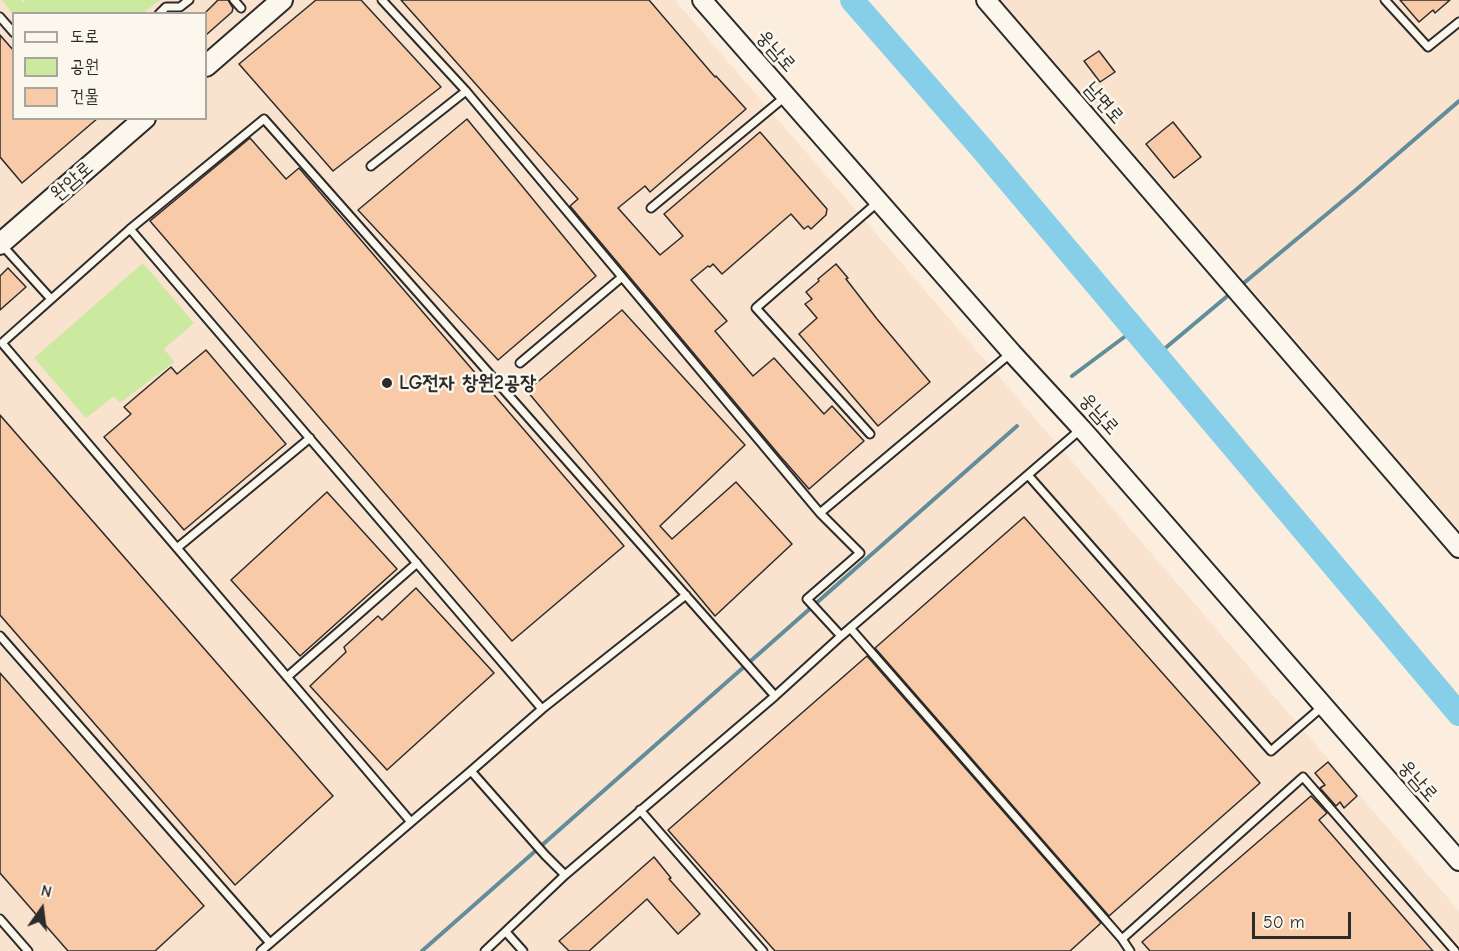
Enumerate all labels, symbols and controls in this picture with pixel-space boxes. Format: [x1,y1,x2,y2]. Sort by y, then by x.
legend [12,12,207,120]
street label: 웅남로 [751,25,801,77]
text: 도로 [70,26,99,47]
text: 공원 [70,56,99,77]
street label: 남면로 [1079,77,1129,129]
text: 건물 [70,86,99,107]
street label: 완암로 [46,156,98,206]
place label: LG전자 창원2공장 [399,371,536,395]
marker: LG전자 창원2공장 [380,376,394,390]
street label: 웅남로 [1074,388,1124,440]
street label: 웅남로 [1393,755,1443,807]
north arrow [12,879,72,939]
text: N [39,882,54,902]
scale bar [1255,900,1354,938]
text: 50 m [1263,912,1305,933]

